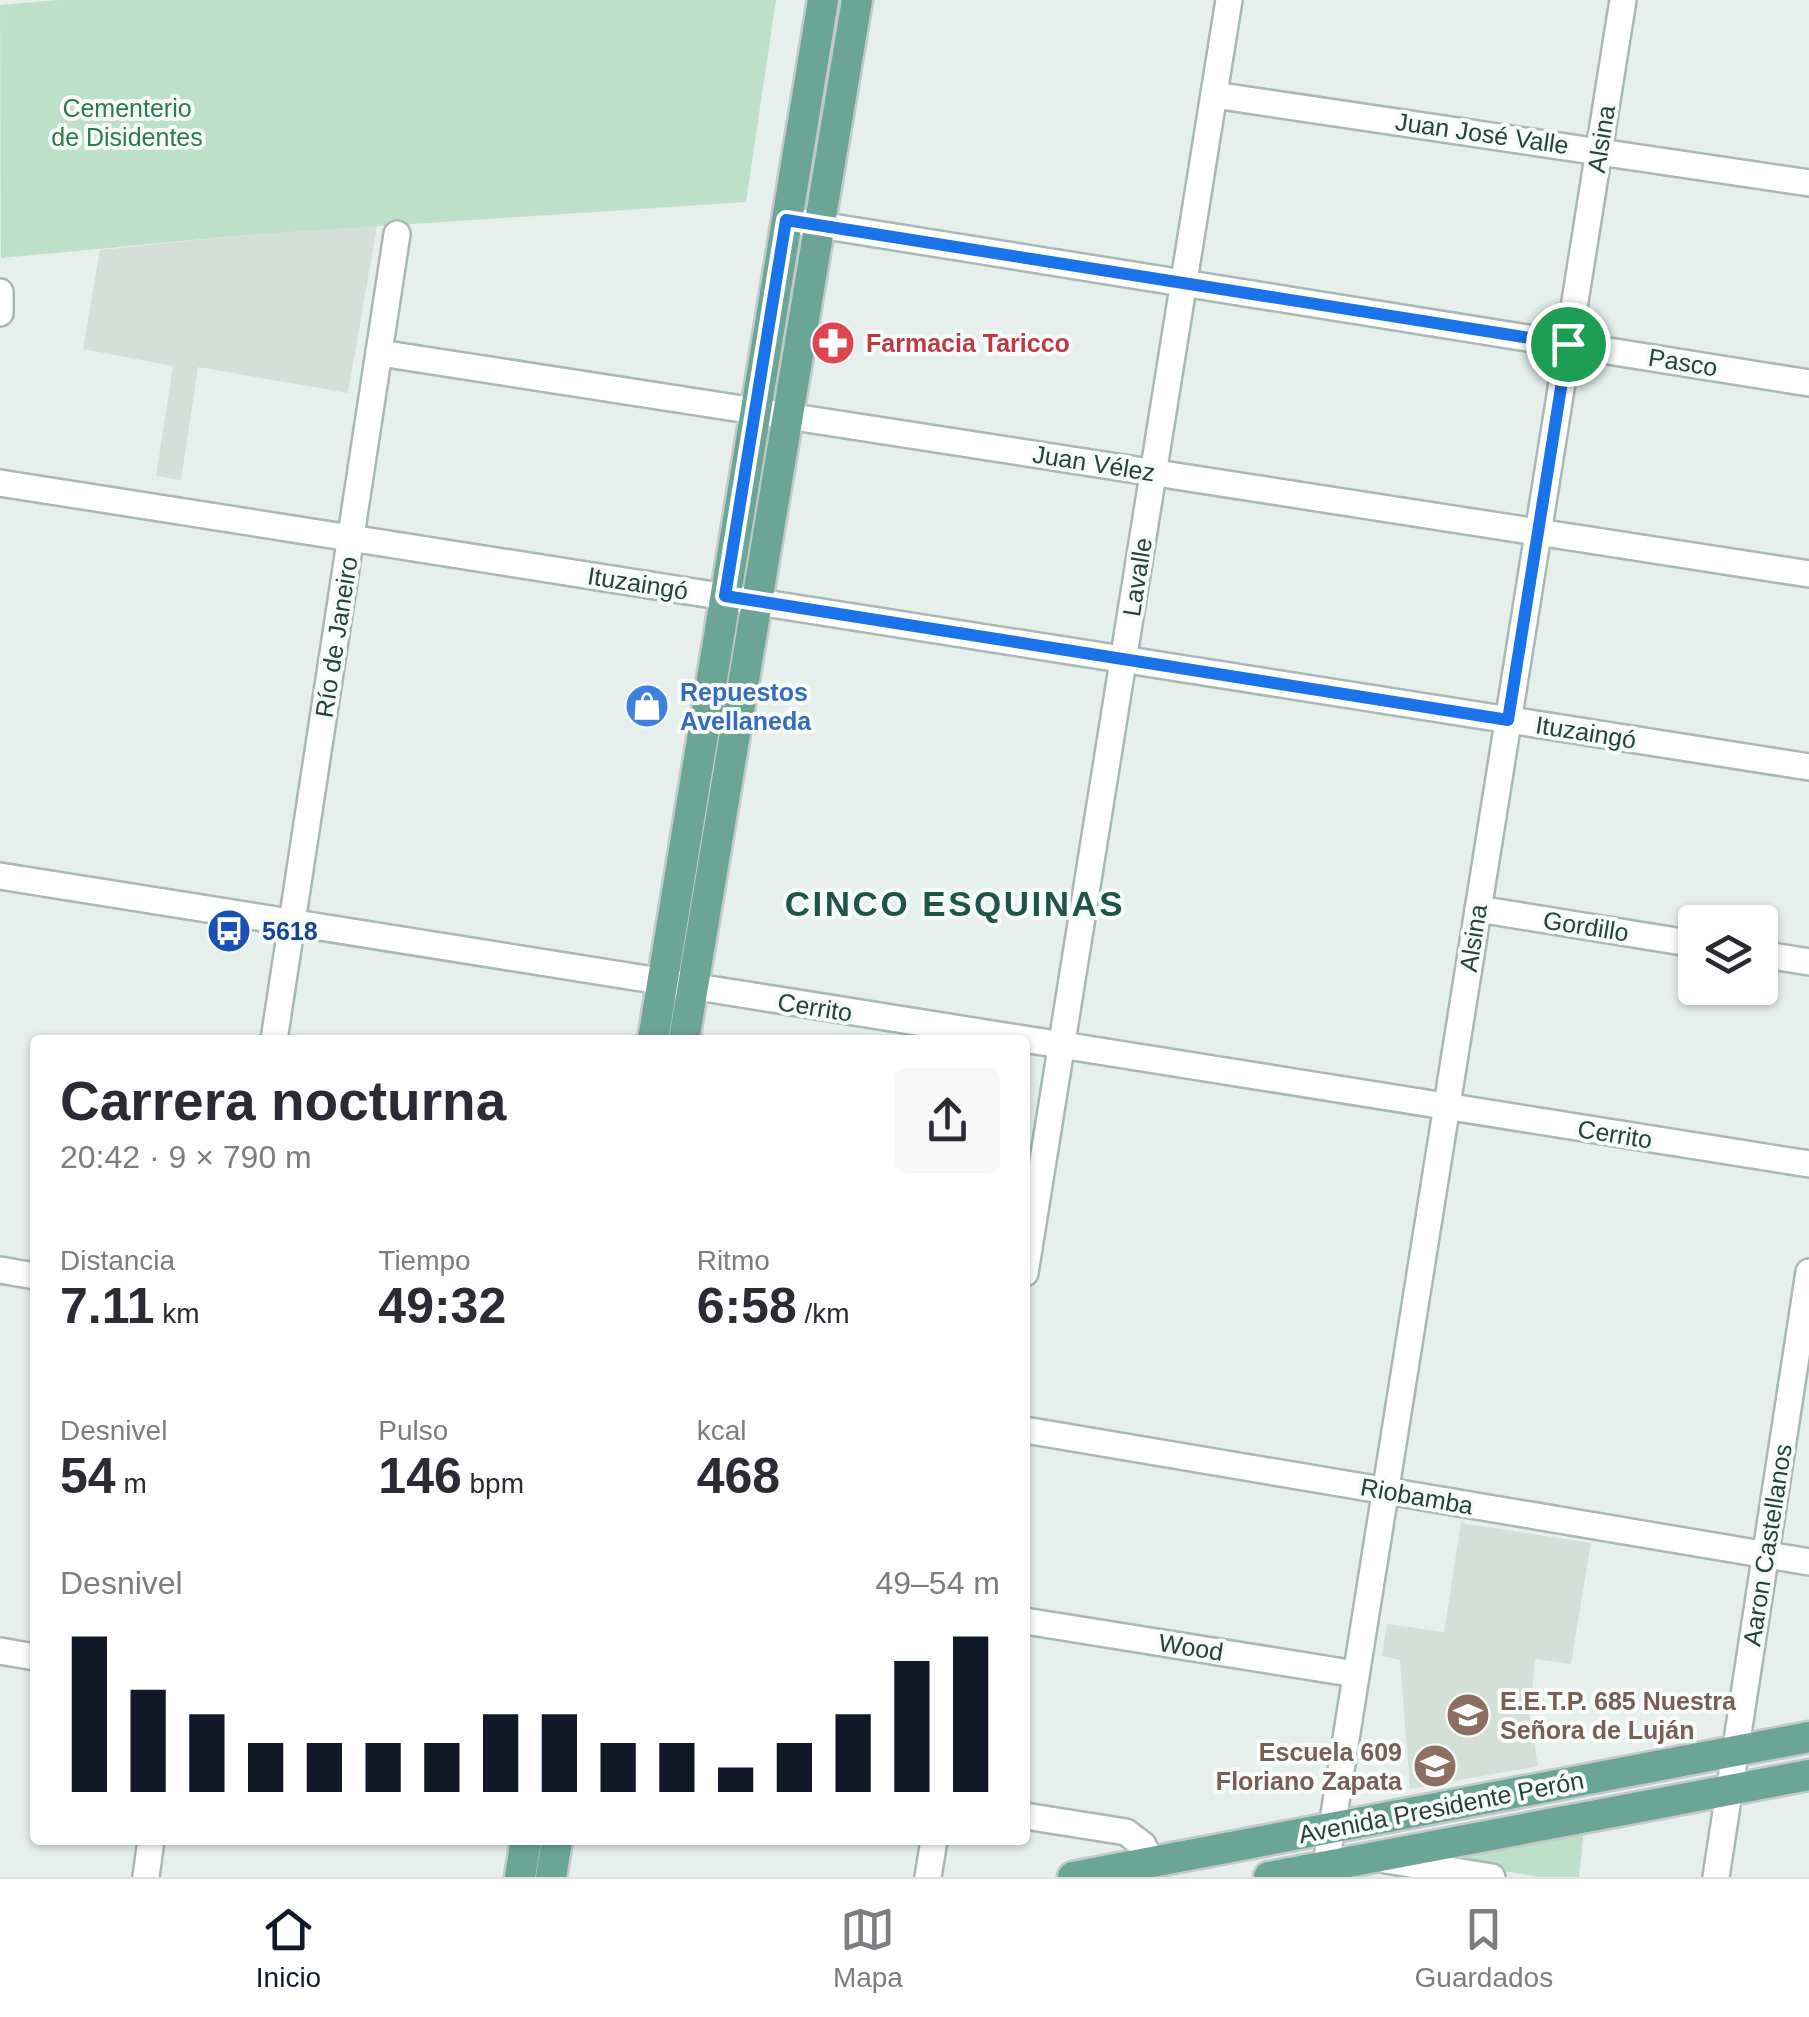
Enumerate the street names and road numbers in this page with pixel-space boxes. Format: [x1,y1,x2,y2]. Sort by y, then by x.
street label: Alsina [1582,103,1620,175]
street label: Juan José Valle [1394,107,1570,159]
street label: Pasco [1646,343,1720,381]
street label: Juan Vélez [1031,439,1157,487]
street label: Lavalle [1117,536,1157,618]
street label: Río de Janeiro [309,555,363,719]
street label: Ituzaingó [586,561,690,605]
street label: Ituzaingó [1534,710,1638,754]
street label: Alsina [1454,902,1492,974]
street label: Gordillo [1541,905,1631,947]
street label: Cerrito [776,987,854,1027]
street label: Cerrito [1576,1114,1654,1154]
street label: Aaron Castellanos [1737,1442,1797,1648]
street label: Riobamba [1358,1472,1476,1520]
street label: Wood [1157,1628,1225,1666]
street label: Avenida Presidente Perón [1296,1766,1586,1848]

